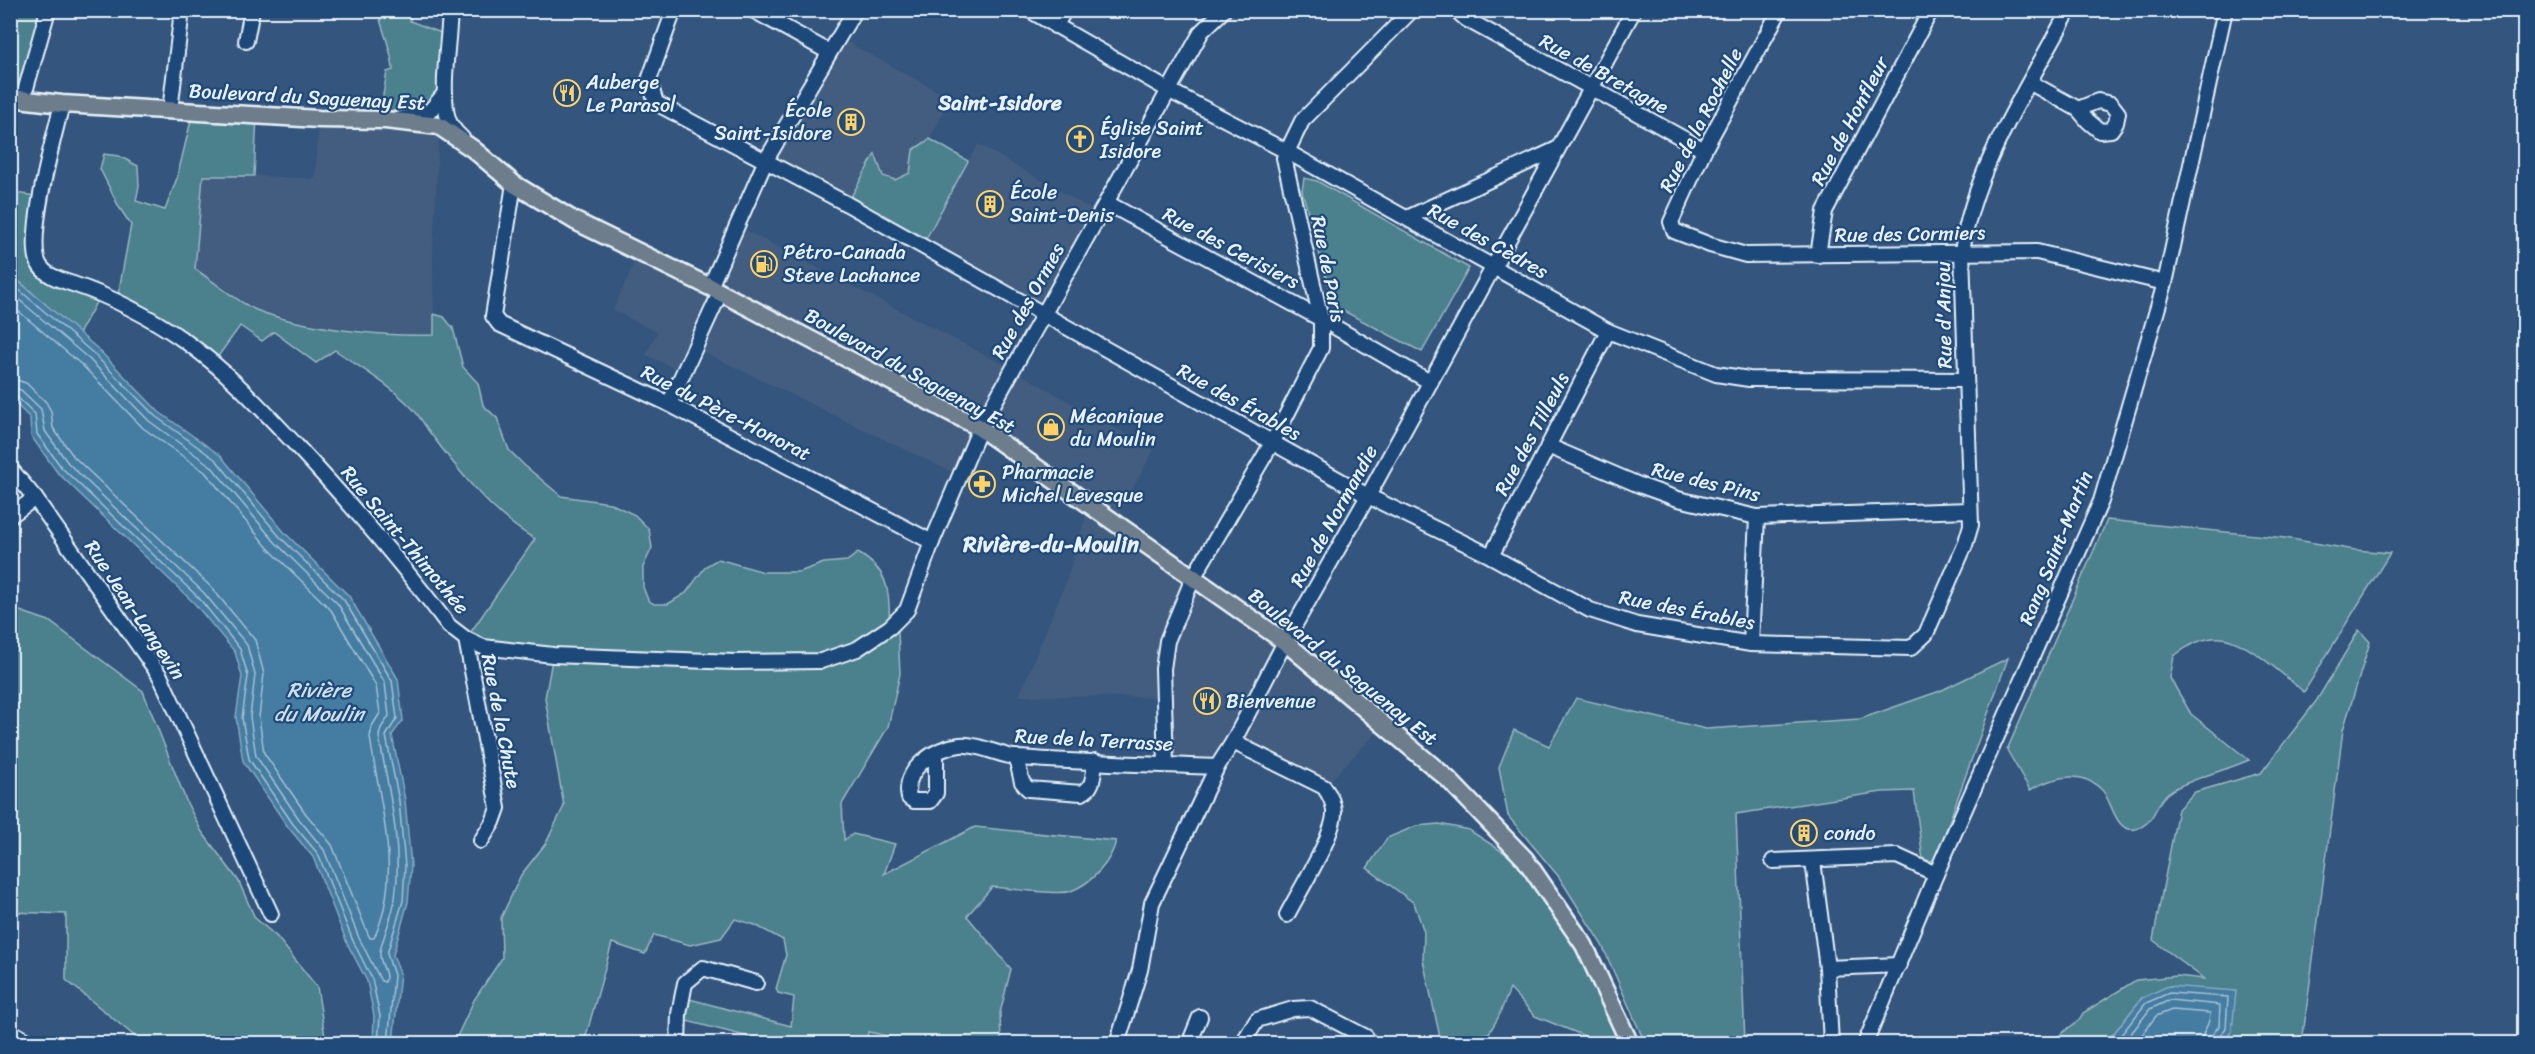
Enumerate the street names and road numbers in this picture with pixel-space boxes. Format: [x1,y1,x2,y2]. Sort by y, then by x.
street label: Rue de Bretagne [1533,24,1676,124]
street label: Rue de la Rochelle [1649,41,1753,199]
street label: Rue de Honfleur [1801,48,1900,192]
street label: Boulevard du Saguenay Est [188,73,426,121]
street label: Rue des Cèdres [1421,193,1556,289]
street label: Rue des Cerisiers [1156,197,1306,299]
street label: Rue de Paris [1301,213,1356,326]
street label: Rue des Cormiers [1834,215,1986,253]
street label: Rue des Ormes [981,235,1075,366]
street label: Rue d'Anjou [1926,261,1962,369]
street label: Boulevard du Saguenay Est [798,298,1022,444]
street label: Rue des Érables [1170,353,1308,451]
street label: Rue du Père-Honorat [635,355,818,471]
street label: Rue des Tilleuls [1485,365,1580,502]
street label: Rue de Normandie [1280,438,1388,594]
street label: Rue des Pins [1648,452,1765,513]
street label: Rue Saint-Thimothée [332,457,478,623]
street label: Rang Saint-Martin [2009,465,2103,631]
street label: Rue Jean-Langevin [75,533,195,687]
street label: Boulevard du Saguenay Est [1240,579,1446,755]
street label: Rue des Érables [1616,580,1759,640]
street label: Rue de la Chute [471,651,531,792]
street label: Rue de la Terrasse [1014,718,1174,762]

